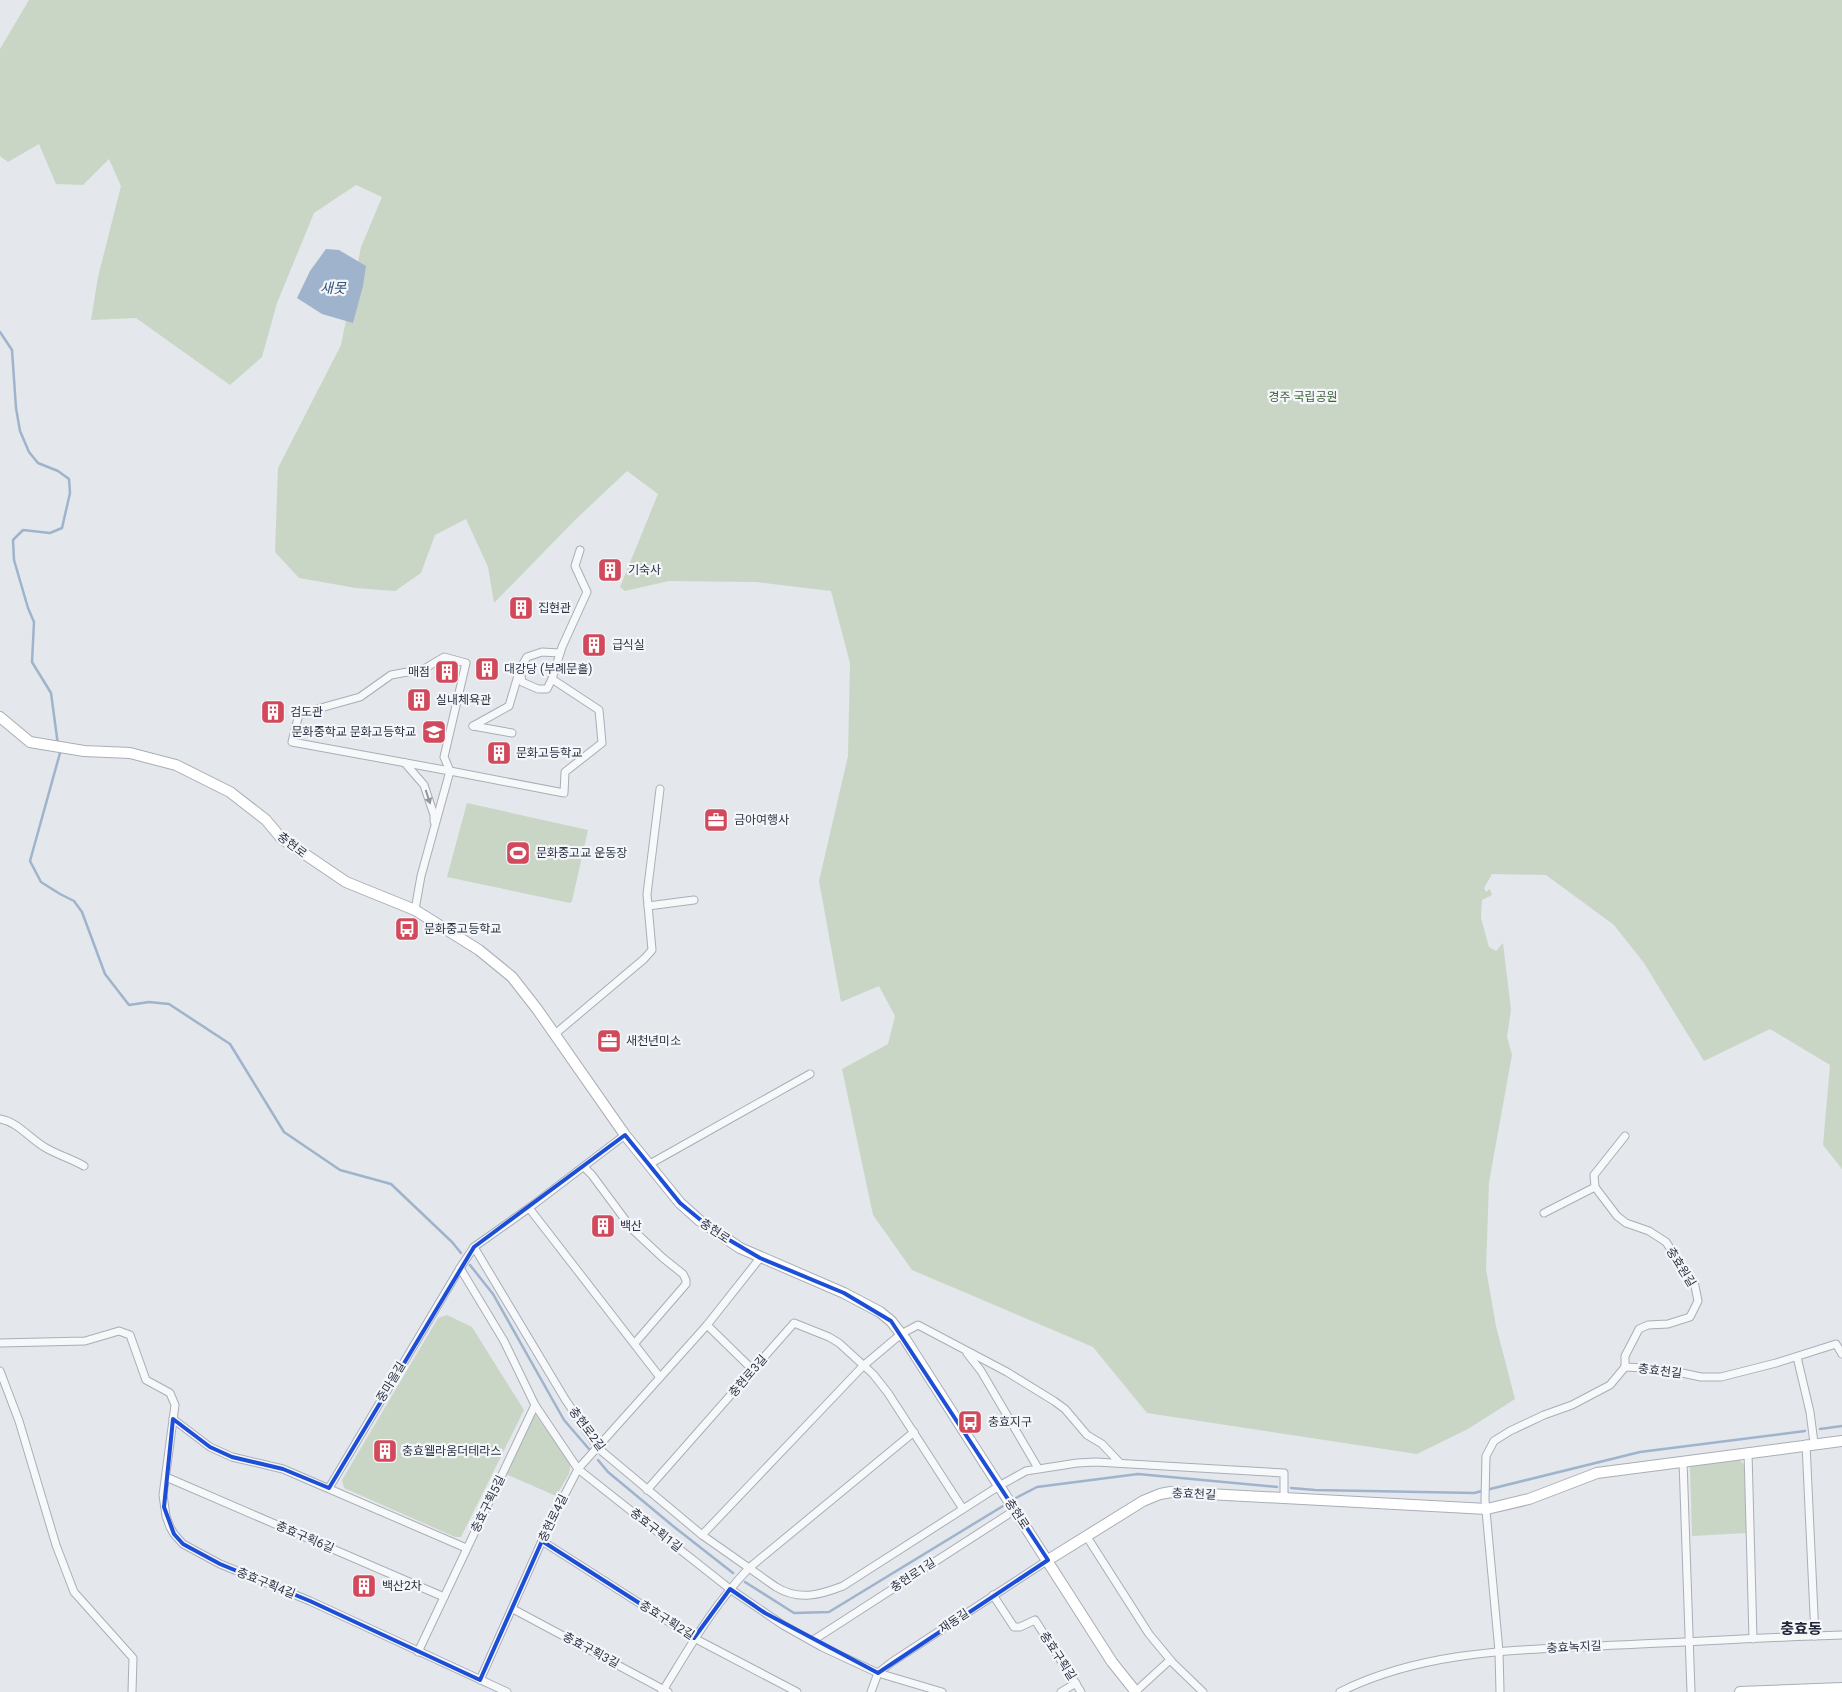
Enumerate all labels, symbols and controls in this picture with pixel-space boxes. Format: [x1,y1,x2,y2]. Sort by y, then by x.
water label: 새못 [320,280,347,296]
park label: 경주 국립공원 [1268,390,1338,404]
building icon: 기숙사 [597,557,623,583]
place label: 기숙사 [628,563,661,577]
building icon: 집현관 [508,595,534,621]
place label: 집현관 [538,601,571,615]
building icon: 급식실 [581,632,607,658]
place label: 급식실 [612,638,645,652]
building icon: 대강당 (부례문홀) [474,656,500,682]
building icon: 매점 [434,659,460,685]
place label: 대강당 (부례문홀) [504,662,593,676]
place label: 매점 [408,665,430,679]
building icon: 실내체육관 [406,687,432,713]
place label: 실내체육관 [436,693,491,707]
building icon: 검도관 [260,699,286,725]
place label: 검도관 [290,705,323,719]
school or university icon: 문화중학교 문화고등학교 [421,719,447,745]
place label: 문화중학교 문화고등학교 [292,725,416,739]
building icon: 문화고등학교 [486,740,512,766]
place label: 문화고등학교 [516,746,582,760]
one-way arrow [425,790,433,805]
office icon: 금아여행사 [703,807,729,833]
place label: 금아여행사 [734,813,789,827]
street label: 충현로 [275,829,309,861]
sports icon: 문화중고교 운동장 [505,840,531,866]
place label: 문화중고교 운동장 [536,846,627,860]
bus stop icon: 문화중고등학교 [394,916,420,942]
place label: 문화중고등학교 [424,922,501,936]
office icon: 새천년미소 [596,1028,622,1054]
place label: 새천년미소 [626,1034,681,1048]
building icon: 백산 [590,1213,616,1239]
street label: 충현로 [697,1216,733,1246]
place label: 백산 [620,1219,642,1233]
street label: 충효원길 [1663,1245,1699,1289]
street label: 충현로3길 [726,1352,770,1400]
street label: 중마을길 [374,1359,408,1405]
street label: 충효천길 [1637,1361,1683,1381]
street label: 충현로2길 [566,1404,608,1454]
bus stop icon: 충효지구 [957,1409,983,1435]
place label: 충효지구 [988,1415,1032,1429]
building icon: 충효웰라움더테라스 [372,1438,398,1464]
place label: 충효웰라움더테라스 [402,1444,501,1458]
street label: 충효구획5길 [468,1473,508,1535]
street label: 충효천길 [1172,1486,1216,1502]
street label: 충현로4길 [536,1492,570,1544]
street label: 충현로 [1002,1496,1032,1532]
street label: 충효구획1길 [627,1505,685,1555]
street label: 충효구획6길 [274,1518,336,1556]
street label: 충현로1길 [888,1555,938,1595]
street label: 충효구획4길 [235,1565,297,1601]
building icon: 백산2차 [351,1573,377,1599]
place label: 백산2차 [382,1579,422,1593]
street label: 충효구획2길 [637,1598,697,1642]
street label: 재동길 [936,1606,972,1636]
district label: 충효동 [1780,1620,1822,1638]
street label: 충효구획3길 [560,1629,622,1671]
street label: 충효구획길 [1037,1629,1079,1683]
street label: 충효녹지길 [1546,1639,1602,1655]

